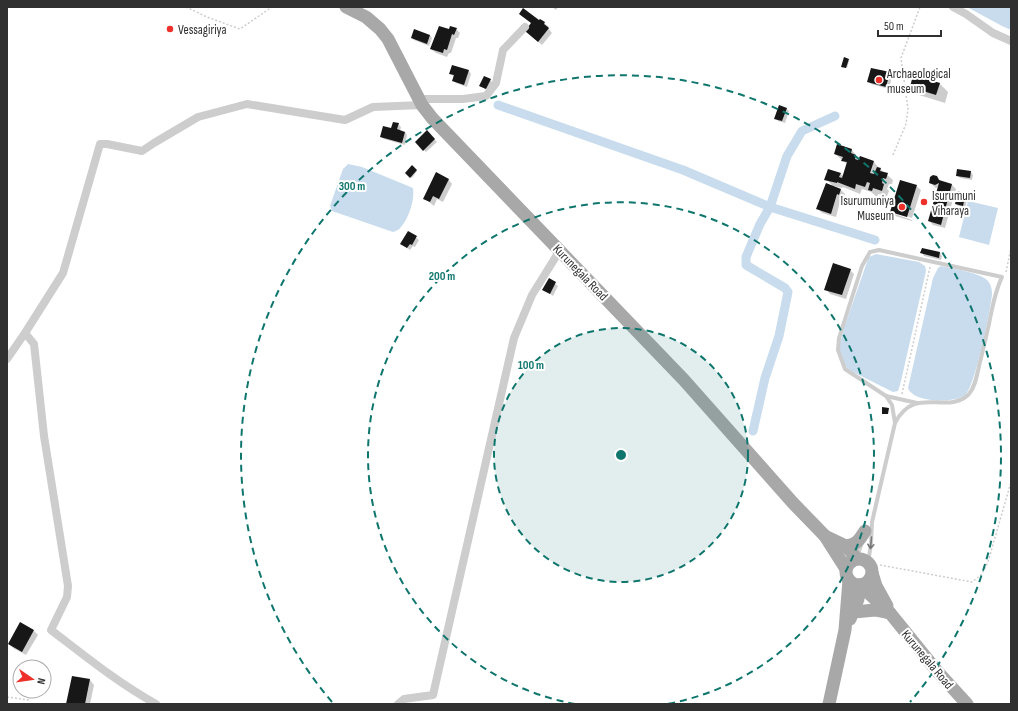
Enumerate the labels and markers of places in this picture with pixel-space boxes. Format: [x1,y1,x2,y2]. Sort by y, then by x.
place label: Vessagiriya [178,22,226,38]
marker: Vessagiriya [165,24,175,34]
place label: Archaeological museum [886,66,951,97]
marker: Archaeological museum [874,75,884,85]
place label: Isurumuni Viharaya [932,188,976,219]
place label: Isurumuniya Museum [841,193,894,224]
marker: Isurumuni Viharaya [919,197,929,207]
marker: Isurumuniya Museum [897,202,907,212]
centre of rings [614,448,628,462]

